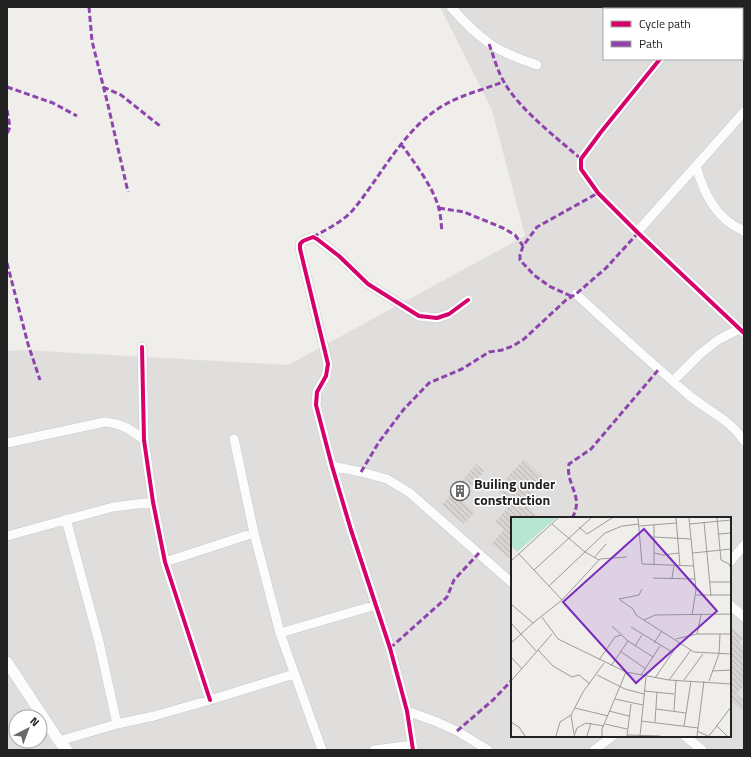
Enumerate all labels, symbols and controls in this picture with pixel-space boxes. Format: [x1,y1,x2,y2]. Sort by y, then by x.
legend [603,8,743,60]
text: Cycle path [639,14,691,33]
text: Path [639,34,663,53]
place label: Builing under construction [474,473,555,510]
building icon: Builing under construction [449,480,471,502]
inset map [511,517,731,737]
north arrow [8,709,48,749]
text: N [27,713,43,730]

